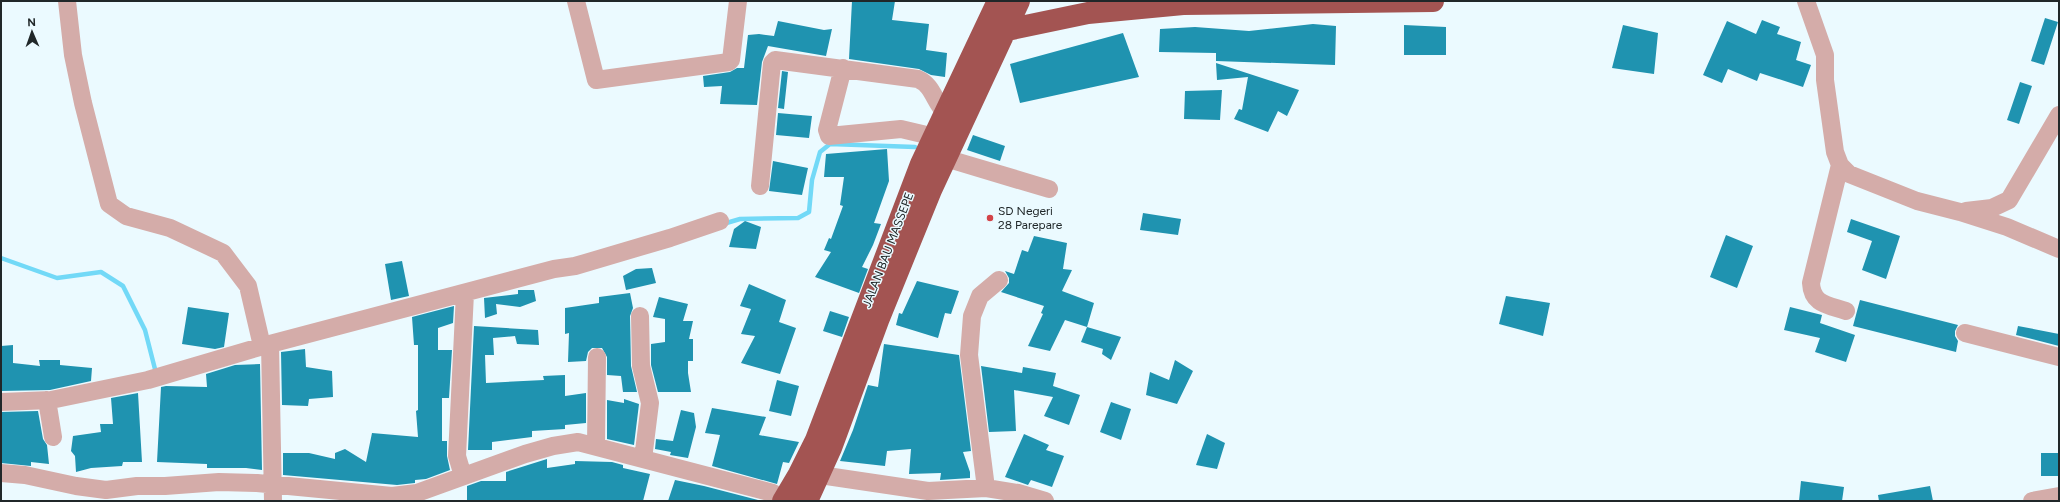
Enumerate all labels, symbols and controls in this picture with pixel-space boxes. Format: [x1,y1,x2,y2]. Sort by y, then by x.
north arrow [12,12,52,52]
text: N [27,16,36,29]
street label: JALAN BAU MASSEPE [860,191,916,309]
place label: SD Negeri 28 Parepare [998,204,1063,232]
marker: SD Negeri 28 Parepare [985,213,995,223]

